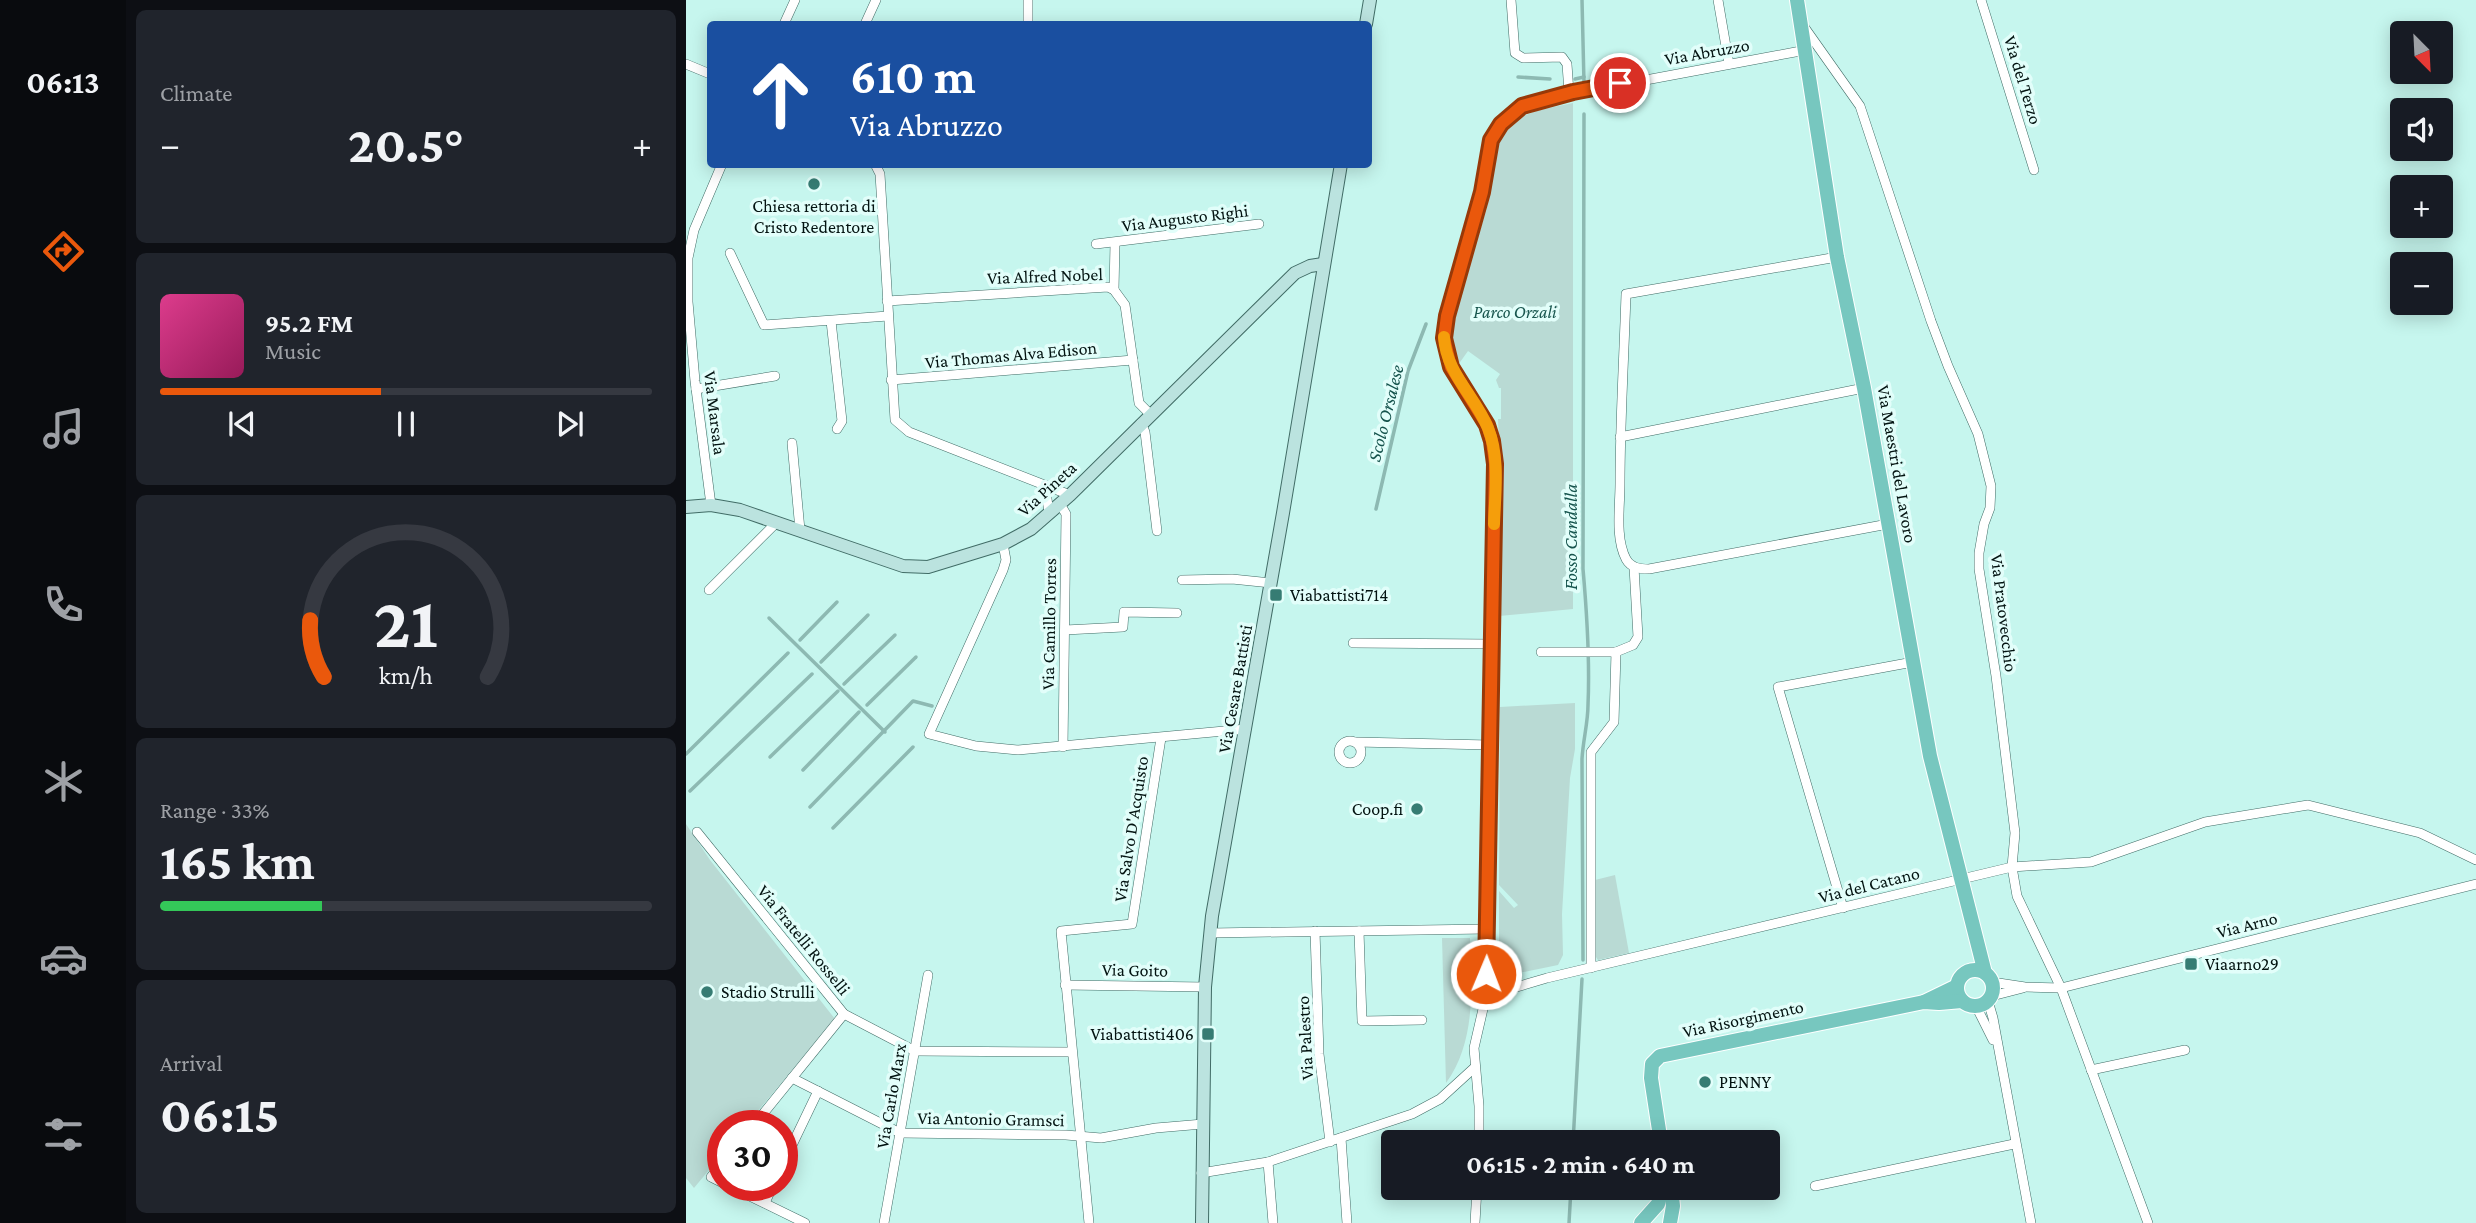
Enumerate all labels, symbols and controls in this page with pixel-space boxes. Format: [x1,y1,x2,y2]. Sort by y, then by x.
north arrow [2390,21,2454,84]
map controls [2390,21,2453,315]
street label: Via del Terzo [2000,33,2046,127]
street label: Via Abruzzo [1663,35,1751,69]
icon: ahead [735,49,826,140]
text: 610 m [850,49,976,104]
pin [1590,53,1650,113]
text: 06:13 [26,64,100,100]
icon: arrive [1601,64,1639,102]
text: Climate [160,80,232,106]
button: sound [2390,98,2453,161]
text: Via Abruzzo [850,107,1003,143]
text: 20.5° [348,115,464,173]
text: − [160,123,180,165]
text: + [632,123,652,165]
button: + [2390,175,2453,238]
marker: Chiesa rettoria di Cristo Redentore [806,176,822,192]
place label: Chiesa rettoria di Cristo Redentore [752,196,876,237]
street label: Via Augusto Righi [1121,200,1250,236]
icon: directions [39,227,88,276]
button: − [2390,252,2453,315]
street label: Via Alfred Nobel [987,264,1104,288]
park label: Parco Orzali [1473,302,1557,322]
text: 95.2 FM [265,309,353,338]
street label: Via Thomas Alva Edison [924,337,1098,372]
text: Music [265,338,321,364]
water label: Scolo Orsalese [1363,363,1408,464]
street label: Via Marsala [700,370,730,456]
street label: Via Maestri del Lavoro [1873,384,1921,544]
icon: music [39,404,88,453]
icon: previous [223,405,261,443]
icon: pause [387,405,425,443]
icon: next [551,405,589,443]
street label: Via Pineta [1014,458,1080,520]
water label: Fosso Candalla [1560,484,1581,590]
street label: Via Pratovecchio [1987,553,2021,673]
street label: Via Camillo Torres [1038,558,1060,690]
icon: phone [39,580,88,629]
text: 21 [374,583,438,664]
place label: Viabattisti714 [1290,585,1388,605]
marker: Viabattisti714 [1268,587,1284,603]
street label: Via Cesare Battisti [1214,623,1256,755]
text: km/h [379,662,433,689]
street label: Via Salvo D'Acquisto [1110,755,1152,903]
icon: climate [39,757,88,806]
text: Range · 33% [160,797,270,823]
place label: Coop.fi [1352,799,1403,819]
marker: Coop.fi [1409,801,1425,817]
text: 165 km [160,832,315,890]
street label: Via del Catano [1816,863,1922,907]
street label: Via Fratelli Rosselli [754,881,855,999]
street label: Via Arno [2215,908,2279,942]
icon: car [39,934,88,983]
position arrow [1449,937,1523,1011]
place label: Viaarno29 [2205,954,2279,974]
marker: Viaarno29 [2183,956,2199,972]
street label: Via Goito [1102,959,1168,981]
place label: Stadio Strulli [721,982,815,1002]
marker: Stadio Strulli [699,984,715,1000]
street label: Via Palestro [1293,995,1317,1081]
street label: Via Risorgimento [1681,996,1805,1042]
place label: Viabattisti406 [1091,1024,1194,1044]
marker: Viabattisti406 [1200,1026,1216,1042]
street label: Via Carlo Marx [872,1041,910,1150]
text: Arrival [160,1050,223,1076]
place label: PENNY [1719,1072,1771,1092]
marker: PENNY [1697,1074,1713,1090]
text: 06:15 [160,1085,279,1143]
street label: Via Antonio Gramsci [917,1108,1065,1130]
icon: filters [39,1110,88,1159]
speed limit sign: 30 [707,1110,798,1201]
text: 06:15 · 2 min · 640 m [1466,1150,1695,1179]

